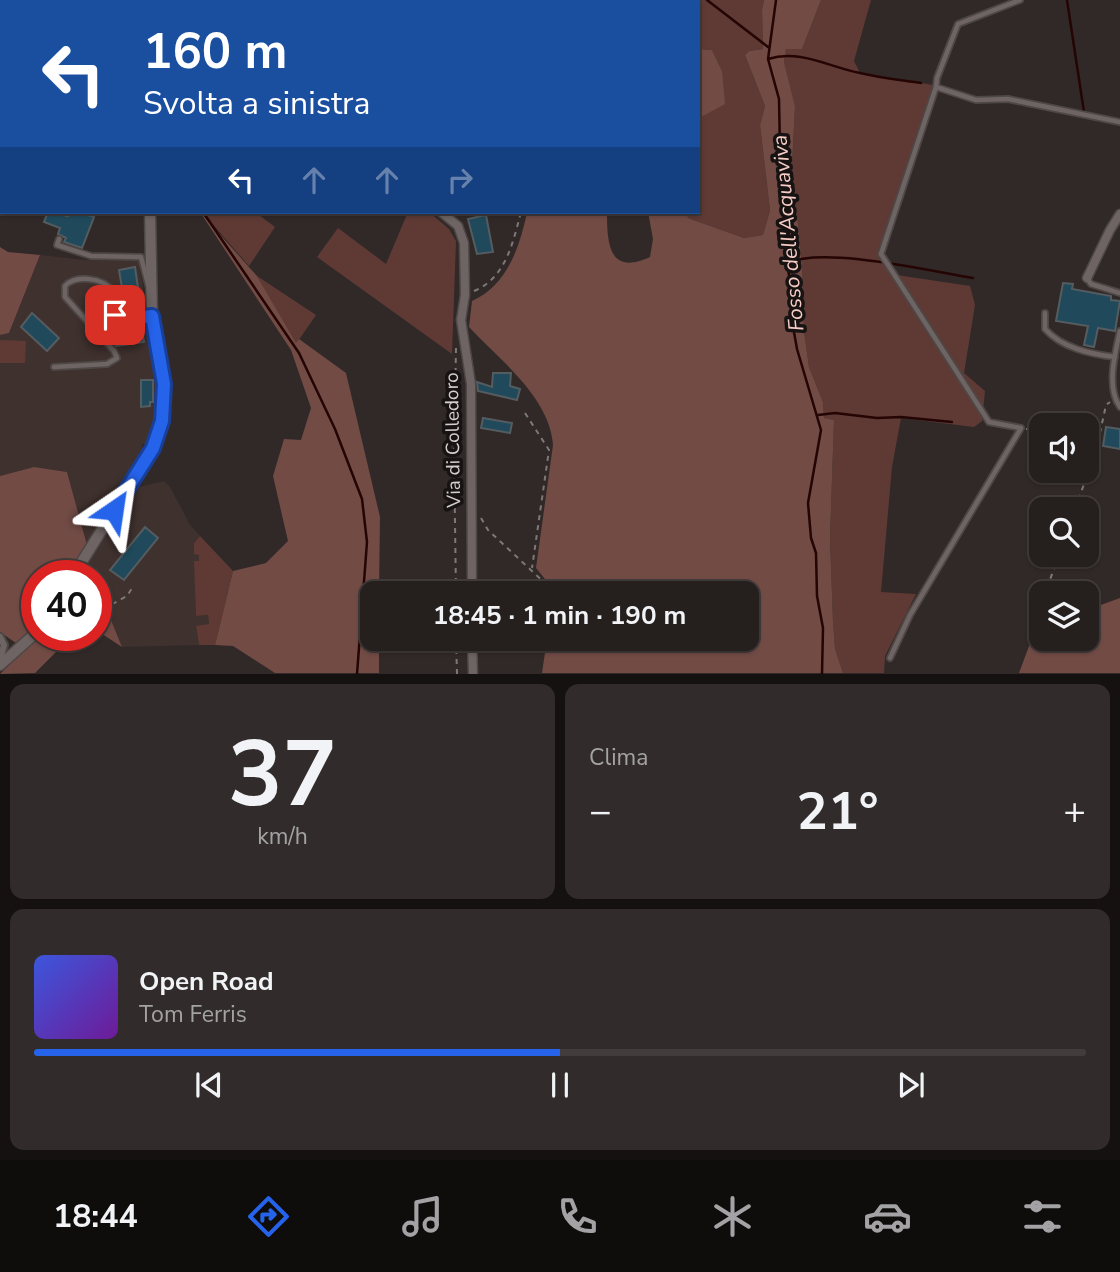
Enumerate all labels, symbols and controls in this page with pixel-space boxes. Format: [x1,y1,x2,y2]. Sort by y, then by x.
text: 160 m [143,18,287,85]
icon: left [28,28,119,119]
text: Svolta a sinistra [143,82,370,125]
water label: Fosso dell'Acquaviva [765,134,811,332]
icon: left [222,161,260,199]
icon: ahead [295,161,333,199]
icon: ahead [368,161,406,199]
icon: right [441,161,479,199]
pin [85,285,145,345]
icon: arrive [96,296,134,334]
street label: Via di Colledoro [439,372,467,509]
map controls [1029,413,1099,651]
button: sound [1029,413,1099,483]
position arrow [77,473,151,547]
button: search [1029,497,1099,567]
speed limit sign: 40 [21,560,112,651]
button: layers [1029,581,1099,651]
text: 18:45 · 1 min · 190 m [433,598,686,633]
text: 37 [228,713,337,837]
text: Clima [589,742,649,773]
text: 21° [796,776,879,847]
text: − [589,786,612,837]
text: + [1063,786,1086,837]
text: km/h [257,821,308,852]
text: Open Road [139,964,274,999]
text: Tom Ferris [139,999,247,1030]
icon: previous [190,1066,228,1104]
icon: pause [541,1066,579,1104]
icon: next [892,1066,930,1104]
icon: directions [244,1192,293,1241]
icon: music [398,1192,447,1241]
icon: phone [553,1192,602,1241]
icon: climate [708,1192,757,1241]
icon: car [863,1192,912,1241]
icon: filters [1018,1192,1067,1241]
text: 18:44 [53,1195,138,1238]

